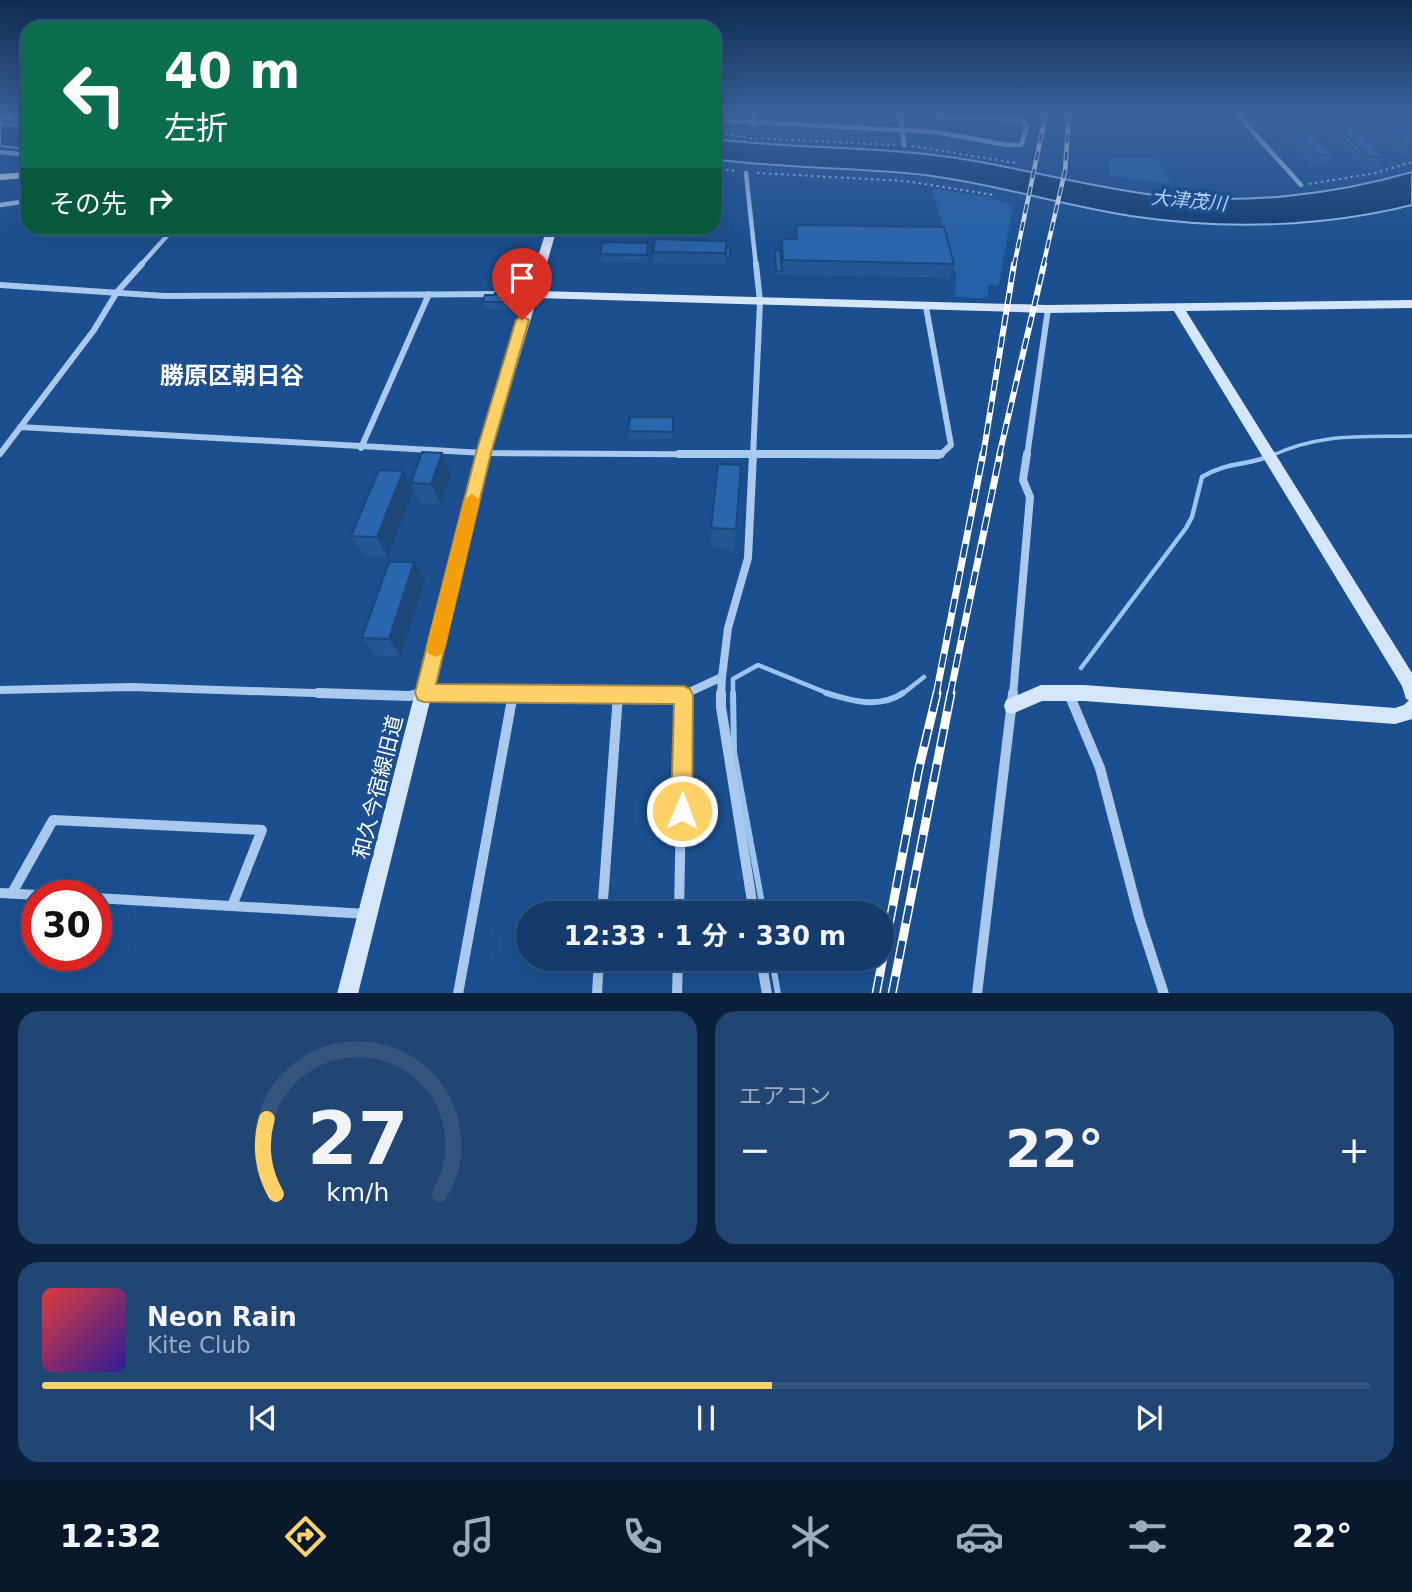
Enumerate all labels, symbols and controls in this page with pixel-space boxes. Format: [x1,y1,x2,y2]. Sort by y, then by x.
text: 40 m [164,43,300,100]
icon: left [49,49,140,140]
text: 左折 [164,109,228,147]
icon: right [141,182,179,220]
water label: 大津茂川 [1150,186,1230,214]
text: その先 [49,189,127,219]
pin [492,248,552,320]
icon: arrive [503,259,541,297]
district label: 勝原区朝日谷 [160,362,304,390]
street label: 和久今宿線旧道 [349,713,407,861]
position arrow [645,774,719,848]
speed limit sign: 30 [21,880,112,971]
text: 12:33 · 1 分 · 330 m [564,921,846,951]
text: エアコン [739,1083,831,1109]
text: 27 [307,1096,408,1181]
text: 22° [1005,1119,1104,1179]
text: − [739,1128,771,1172]
text: + [1338,1128,1370,1172]
text: km/h [326,1177,389,1206]
text: Neon Rain [147,1302,297,1332]
text: Kite Club [147,1332,251,1358]
icon: previous [244,1399,282,1437]
icon: pause [687,1399,725,1437]
icon: next [1130,1399,1168,1437]
icon: directions [281,1512,330,1561]
icon: music [449,1512,498,1561]
icon: phone [618,1512,667,1561]
icon: climate [786,1512,835,1561]
icon: car [955,1512,1004,1561]
icon: filters [1123,1512,1172,1561]
text: 12:32 [60,1517,162,1555]
text: 22° [1292,1517,1352,1555]

